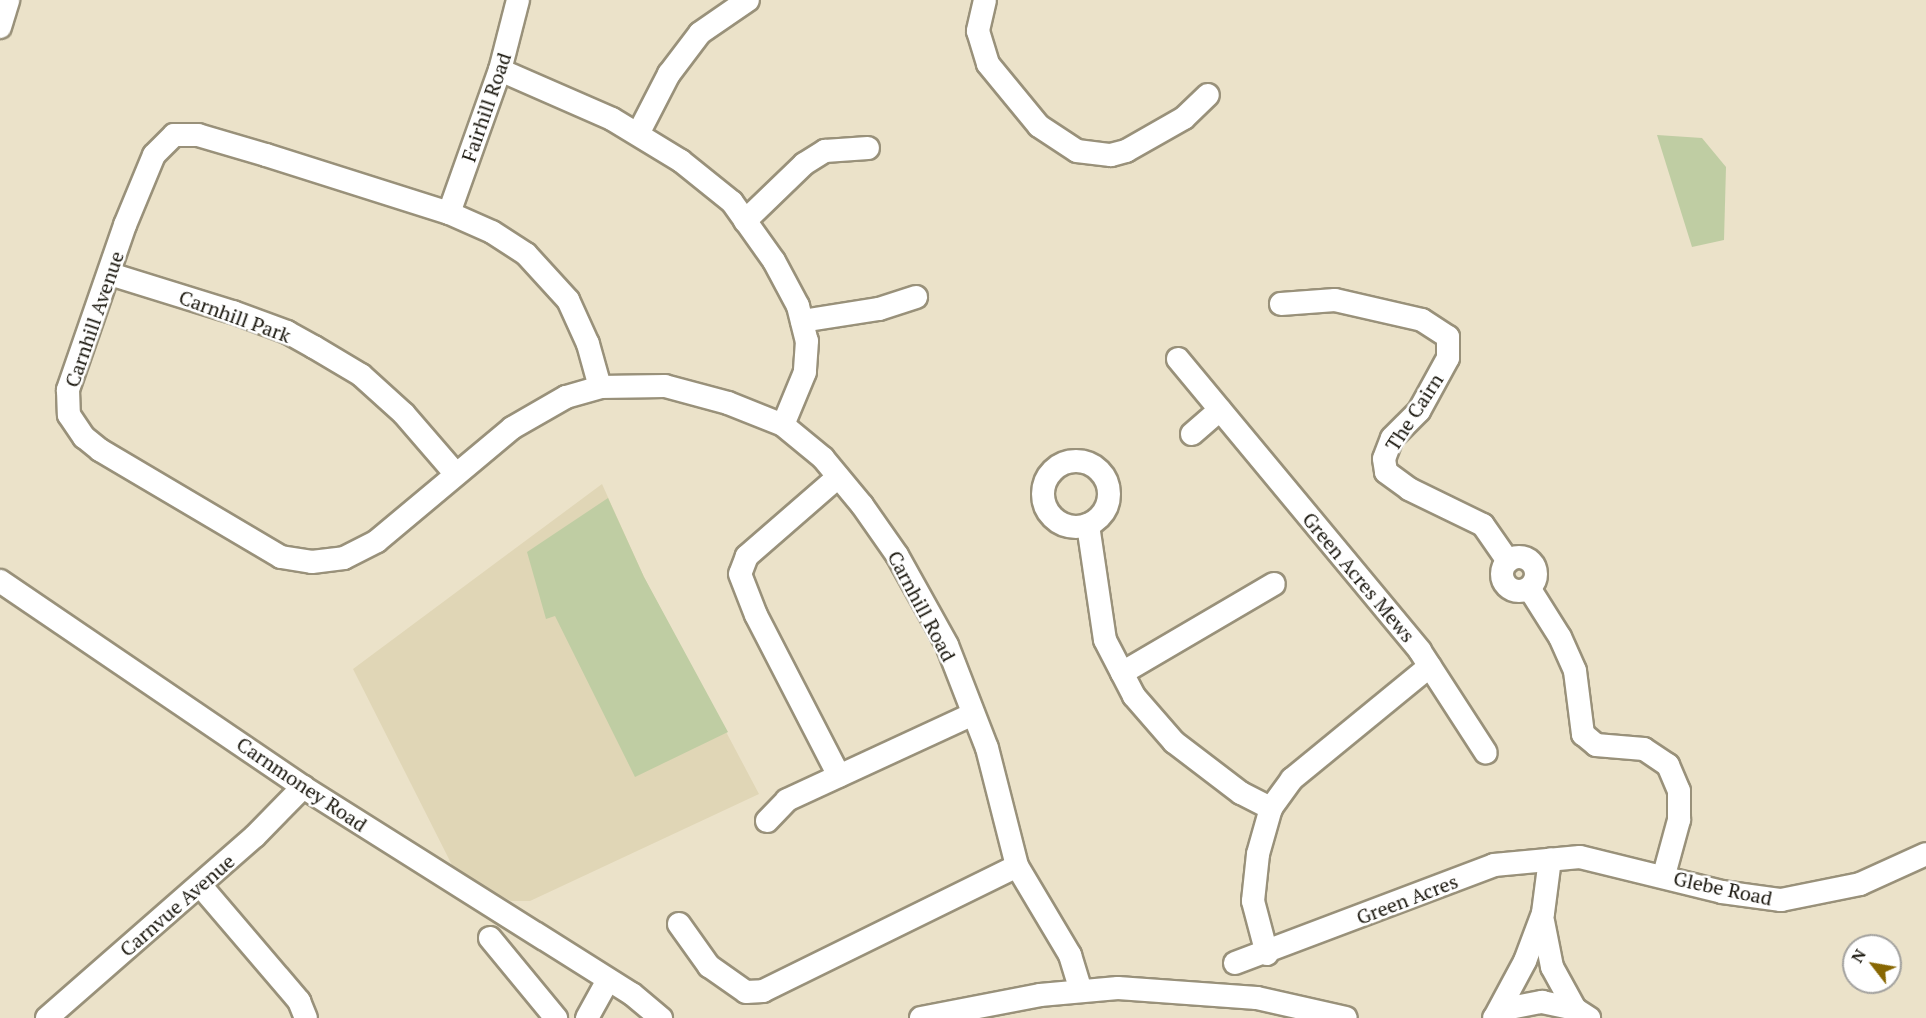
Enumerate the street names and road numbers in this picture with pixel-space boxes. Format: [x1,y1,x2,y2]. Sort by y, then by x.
street label: Fairhill Road [456,49,516,165]
street label: Carnhill Avenue [59,248,129,390]
street label: Carnhill Park [176,285,294,347]
street label: The Cairn [1380,369,1448,455]
street label: Green Acres Mews [1298,507,1420,647]
street label: Carnhill Road [883,547,961,665]
street label: Carnmoney Road [232,732,372,836]
street label: Carnvue Avenue [115,849,239,961]
street label: Glebe Road [1671,866,1775,910]
street label: Green Acres [1353,869,1461,929]

